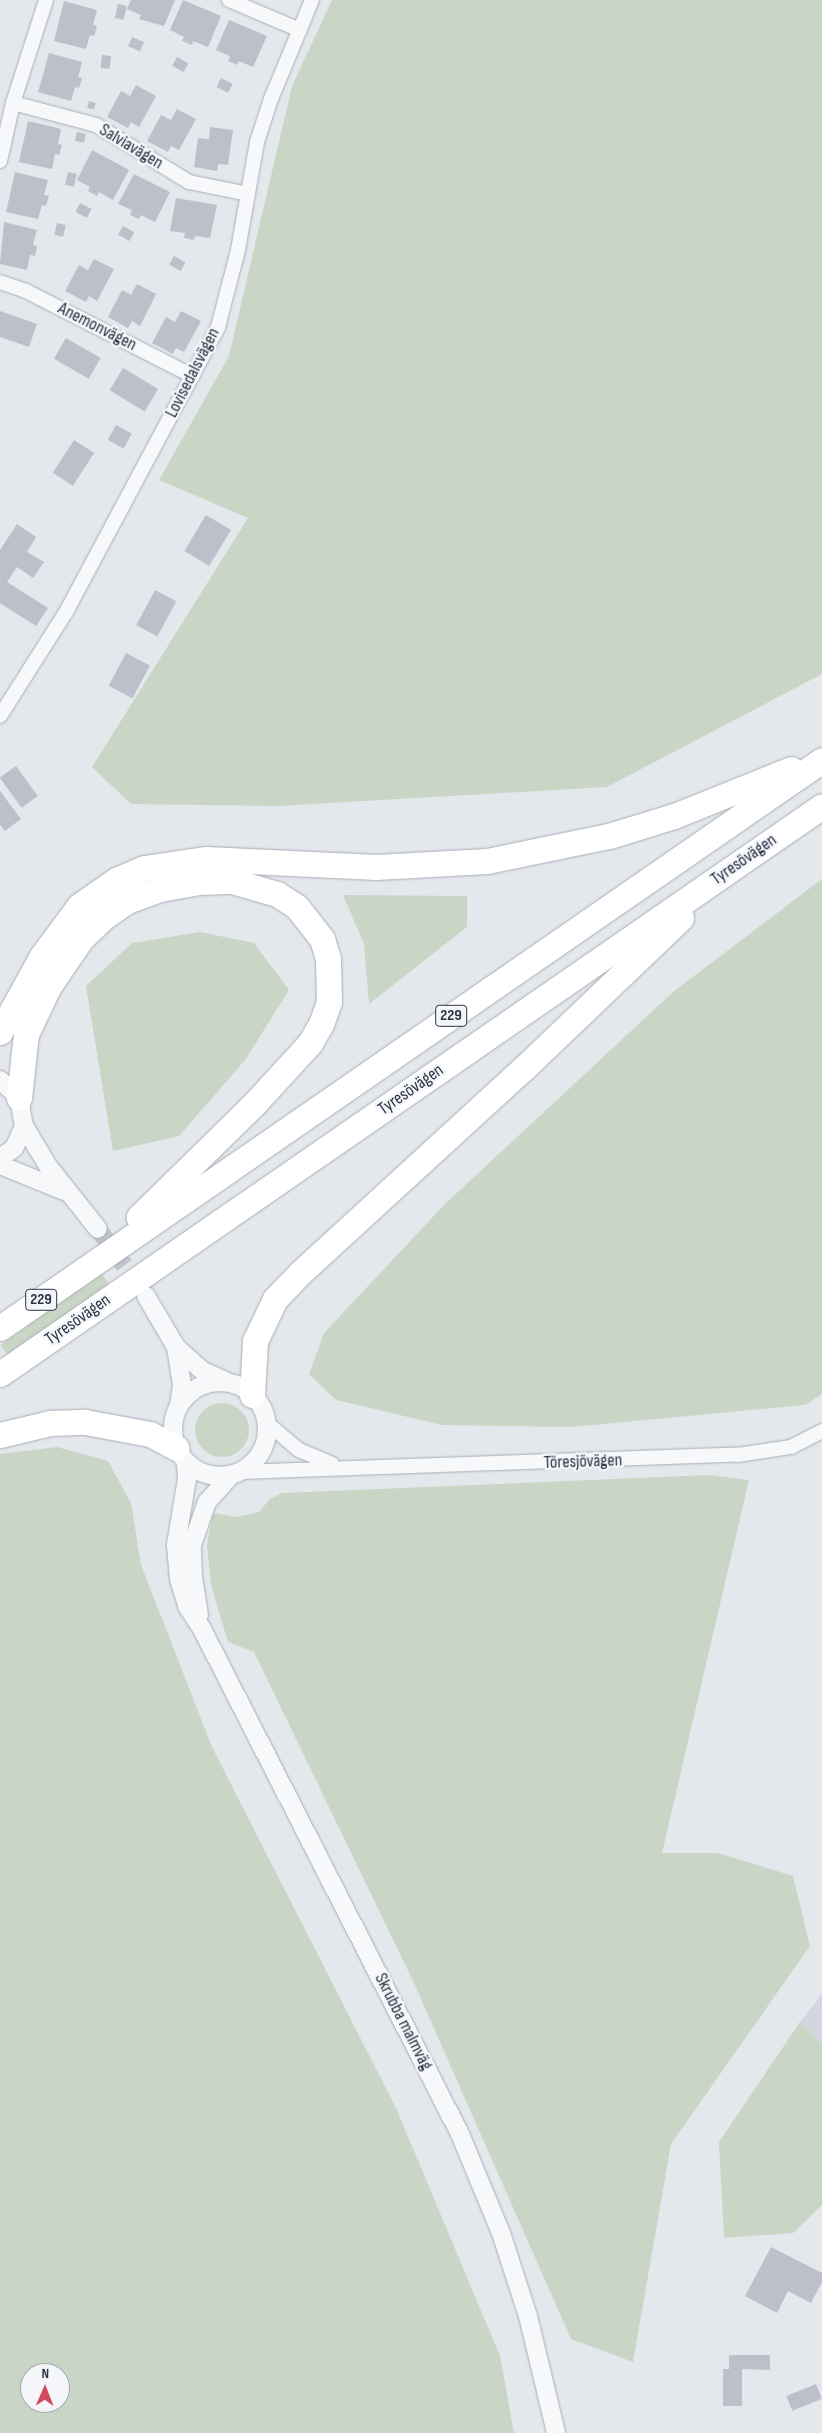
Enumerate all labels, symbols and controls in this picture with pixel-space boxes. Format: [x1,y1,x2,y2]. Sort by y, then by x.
street label: Salviavägen [95,120,167,174]
street label: Anemonvägen [54,298,140,356]
street label: Lovisedalsvägen [161,325,225,421]
street label: Tyresövägen [707,830,781,890]
road number: 229 [435,1002,467,1030]
street label: Tyresövägen [374,1060,448,1120]
road number: 229 [25,1286,57,1314]
street label: Tyresövägen [41,1290,115,1350]
street label: Töresjövägen [543,1450,623,1474]
street label: Skrubba malmväg [369,1970,437,2074]
north arrow [20,2363,70,2413]
text: N [41,2365,49,2382]

